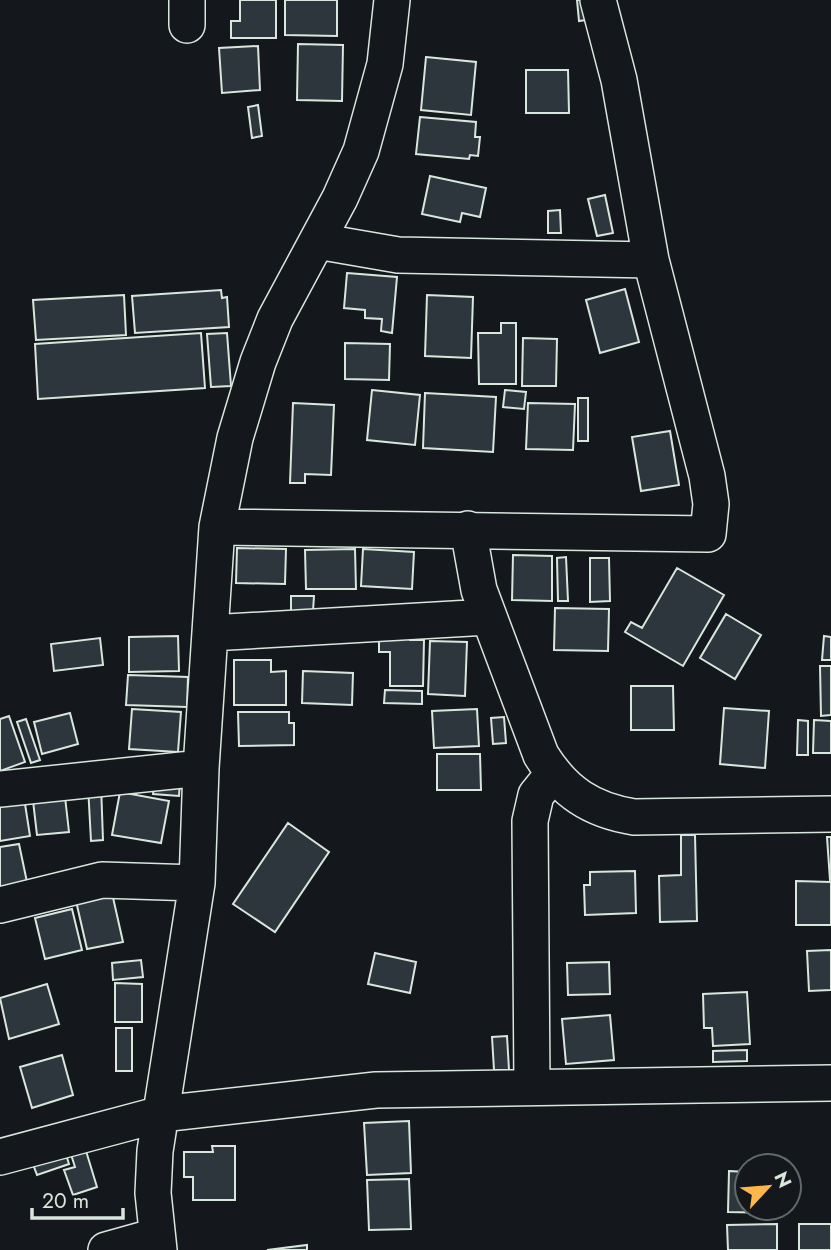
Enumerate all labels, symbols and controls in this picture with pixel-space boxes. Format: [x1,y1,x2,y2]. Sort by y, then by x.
north arrow [733,1152,803,1222]
text: N [767,1167,798,1192]
scale bar [32,1176,122,1220]
text: 20 m [42,1186,89,1216]

